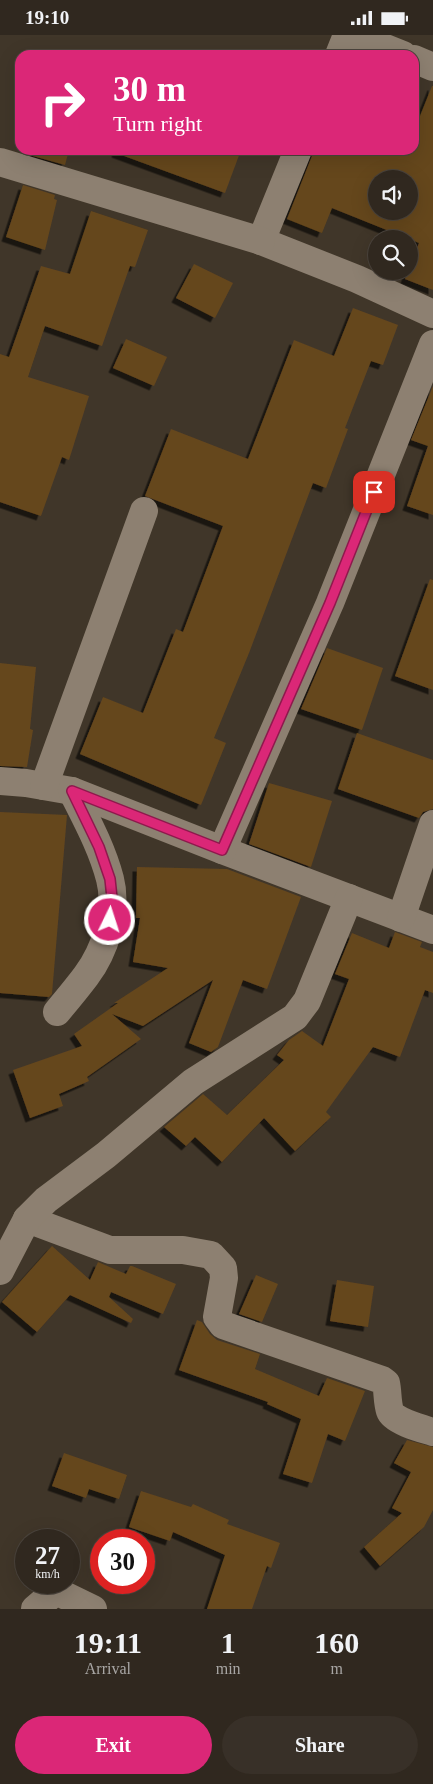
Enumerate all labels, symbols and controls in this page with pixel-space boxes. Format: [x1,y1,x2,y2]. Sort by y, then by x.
text: 19:10 [25,7,69,28]
icon: right [30,70,95,135]
text: 30 m [113,70,186,109]
text: Turn right [113,111,202,136]
map controls [368,170,418,280]
button: sound [368,170,418,220]
button: search [368,230,418,280]
pin [353,471,395,513]
icon: arrive [360,478,388,506]
position arrow [83,893,135,945]
speed limit sign: 30 [90,1529,155,1594]
text: 27 [35,1542,60,1569]
text: km/h [35,1567,60,1581]
text: 19:11 [74,1626,142,1659]
text: 1 [221,1626,236,1659]
text: 160 [314,1626,359,1659]
text: Arrival [85,1660,131,1677]
text: min [216,1660,241,1677]
text: m [331,1660,343,1677]
button: Exit [15,1716,212,1774]
button: Share [222,1716,418,1774]

